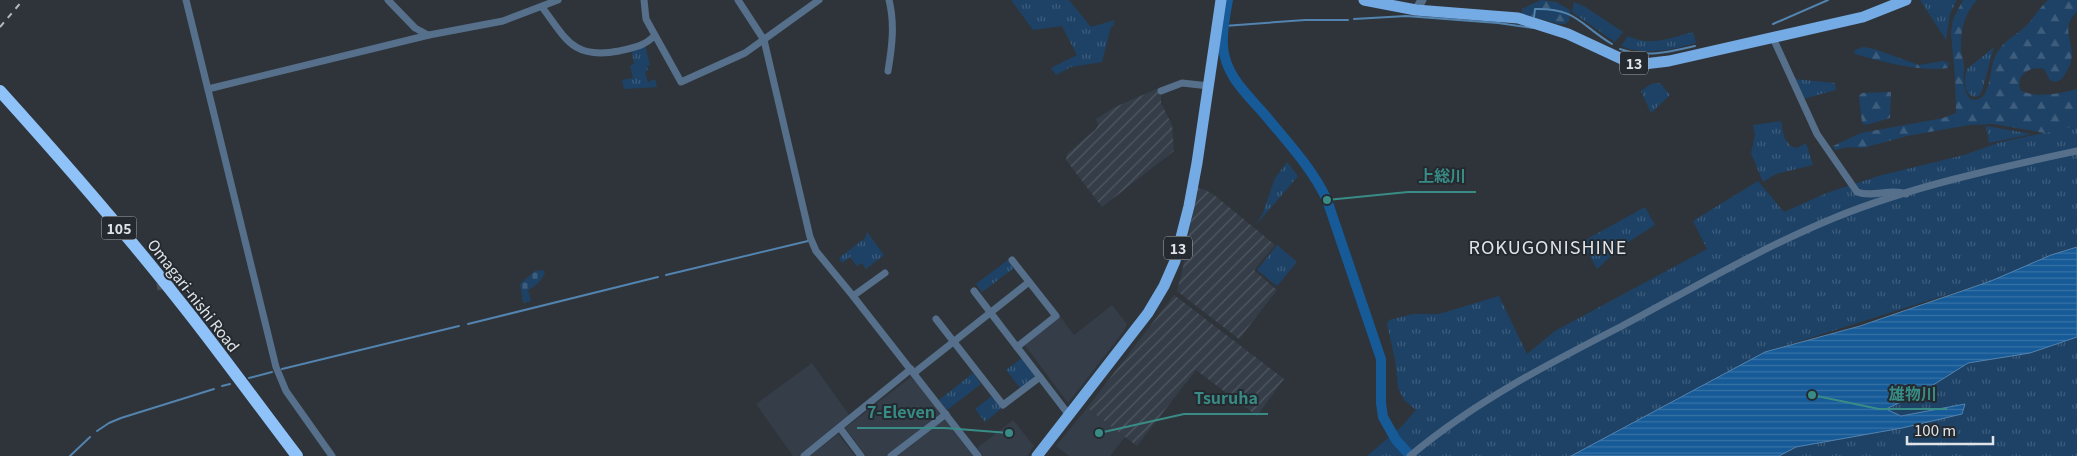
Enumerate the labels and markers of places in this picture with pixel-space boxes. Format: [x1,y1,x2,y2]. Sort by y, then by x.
callout: 上総川 [1408,161,1476,192]
callout: 雄物川 [1879,378,1947,409]
callout: Tsuruha [1184,383,1268,414]
callout: 7-Eleven [857,397,945,428]

